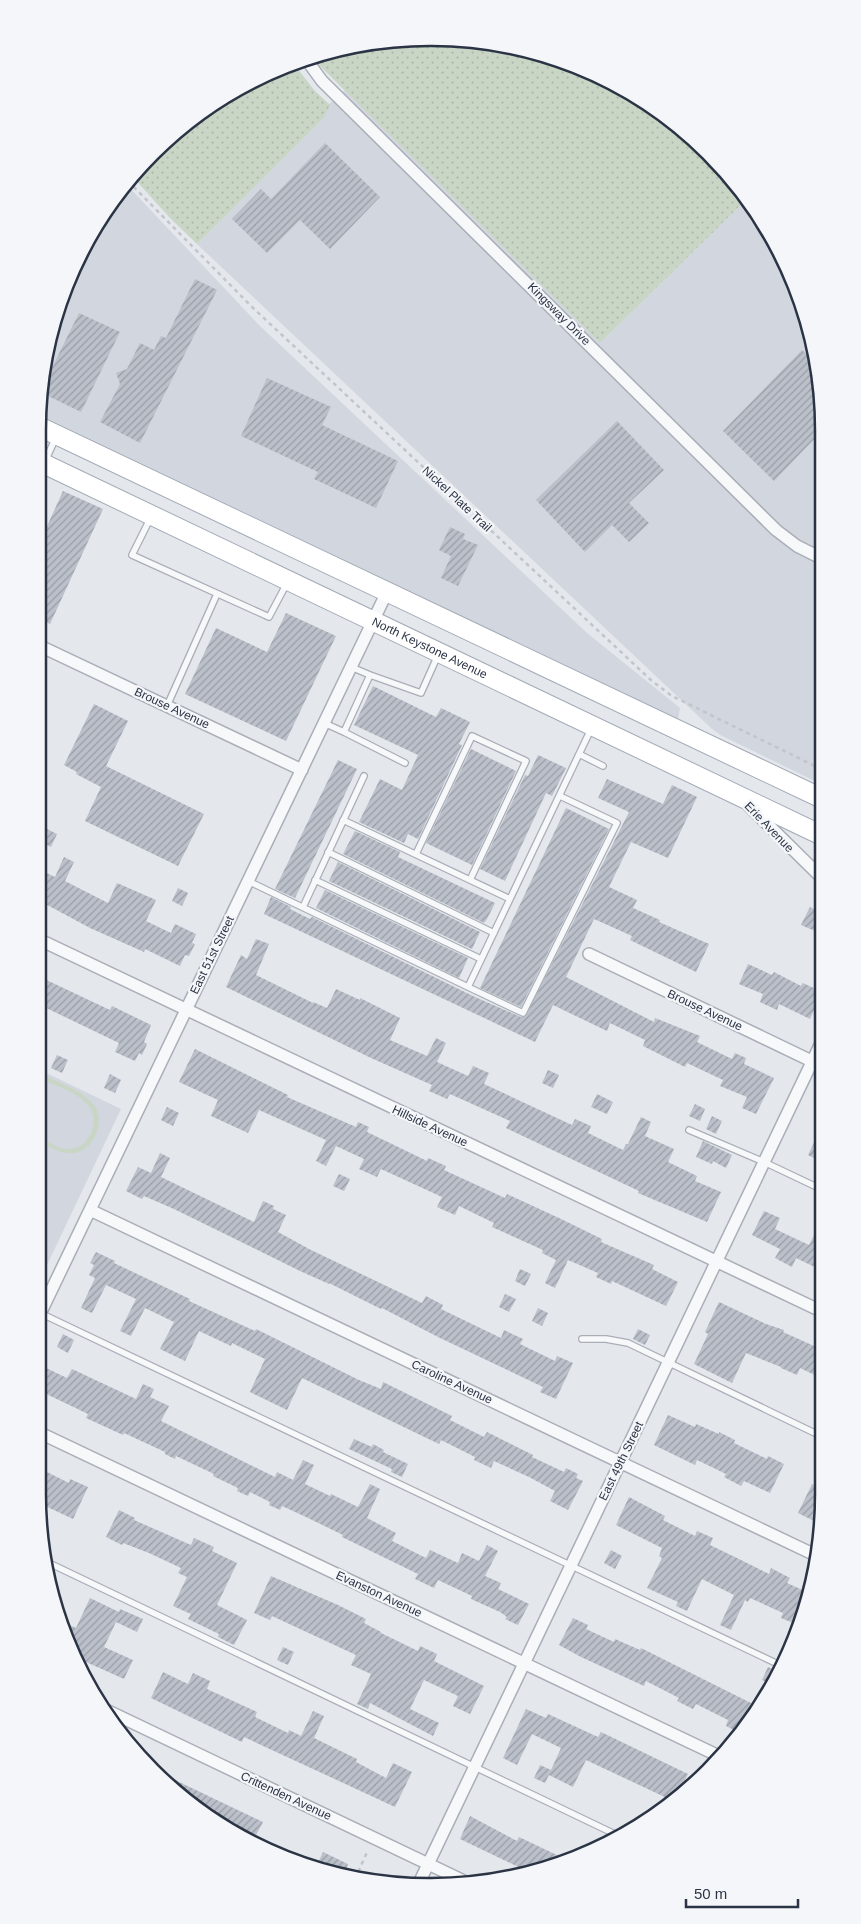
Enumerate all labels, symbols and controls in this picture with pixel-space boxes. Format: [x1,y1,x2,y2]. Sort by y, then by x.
street label: Kingsway Drive [525,280,593,348]
street label: Nickel Plate Trail [420,463,494,535]
street label: North Keystone Avenue [370,615,490,682]
street label: Brouse Avenue [132,685,212,732]
street label: Erie Avenue [742,799,797,855]
street label: East 51st Street [187,913,237,996]
street label: Brouse Avenue [665,987,745,1034]
street label: Hillside Avenue [390,1102,470,1150]
street label: Caroline Avenue [409,1357,495,1407]
street label: East 49th Street [596,1419,646,1503]
street label: Evanston Avenue [334,1568,424,1620]
street label: Crittenden Avenue [238,1769,334,1823]
scale bar [686,1876,798,1908]
text: 50 m [694,1885,727,1902]

